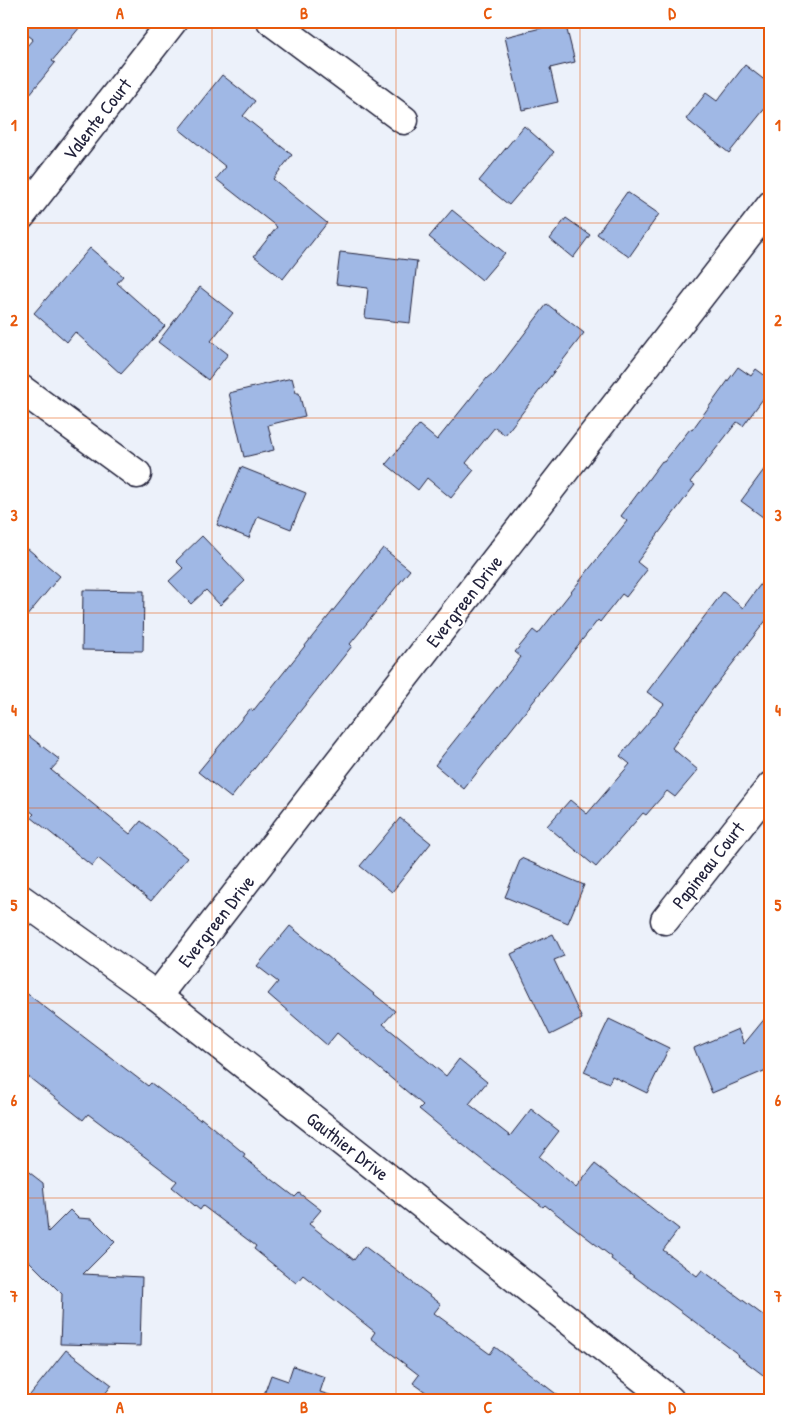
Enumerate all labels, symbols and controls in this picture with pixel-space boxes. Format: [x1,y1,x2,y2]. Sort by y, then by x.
text: A [116,2,124,24]
text: B [300,2,308,24]
text: C [484,2,493,24]
text: D [668,2,676,24]
street label: Valente Court [57,72,137,165]
text: 1 [11,114,17,136]
text: 1 [775,114,781,136]
text: 2 [10,309,18,331]
text: 2 [774,309,782,331]
text: 3 [10,504,18,526]
text: 3 [774,504,782,526]
street label: Evergreen Drive [420,549,509,653]
text: 4 [11,699,17,721]
text: 4 [775,699,781,721]
street label: Papineau Court [666,816,751,914]
street label: Evergreen Drive [172,869,261,973]
text: 5 [11,894,18,916]
text: 5 [775,894,782,916]
text: 6 [11,1089,18,1111]
text: 6 [775,1089,782,1111]
street label: Gauthier Drive [301,1106,395,1187]
text: 7 [9,1285,18,1307]
text: 7 [773,1285,782,1307]
text: A [116,1396,124,1418]
text: B [300,1396,308,1418]
text: C [484,1396,493,1418]
text: D [668,1396,676,1418]

